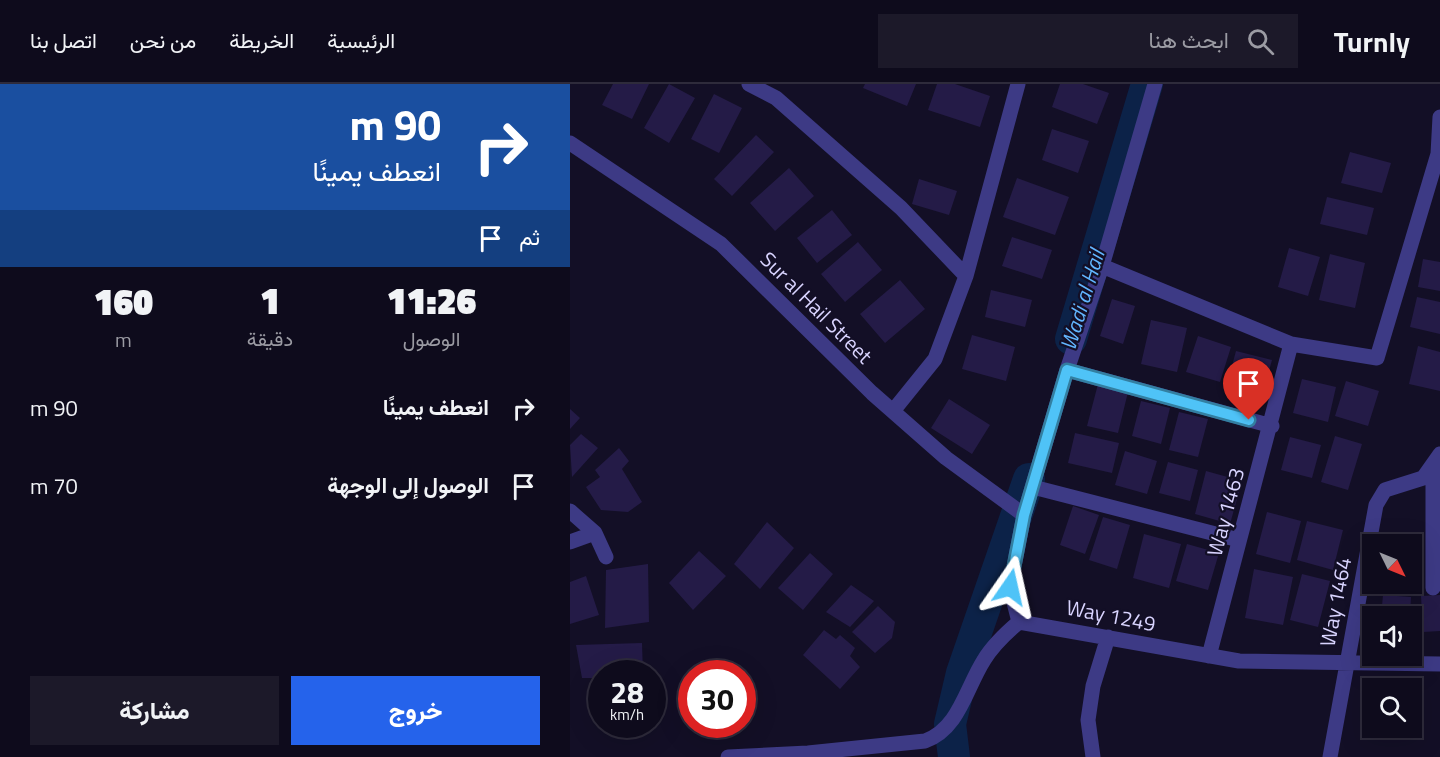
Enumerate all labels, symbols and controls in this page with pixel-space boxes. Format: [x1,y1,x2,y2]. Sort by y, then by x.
search box [878,14,1298,68]
text: Turnly [1334,20,1410,63]
text: ابحث هنا [1149,23,1229,57]
text: اتصل بنا [30,24,97,56]
text: من نحن [130,24,196,56]
text: الخريطة [229,24,294,56]
text: الرئيسية [327,24,395,56]
icon: search [1244,25,1277,58]
text: 90 m [349,92,441,156]
icon: right [462,108,540,186]
text: انعطف يمينًا [312,150,441,191]
text: ثم [519,220,540,254]
icon: arrive [474,222,507,255]
water label: Wadi al Hail [1051,243,1114,354]
street label: Sur al Hail Street [753,244,881,371]
text: 1 [260,273,280,328]
text: 11:26 [387,273,476,328]
text: 160 [94,274,153,329]
text: دقيقة [247,323,293,354]
text: الوصول [403,323,460,354]
text: m [115,324,132,355]
pin [1223,358,1274,420]
icon: arrive [1232,367,1265,400]
text: انعطف يمينًا [383,390,489,424]
text: 90 m [30,391,78,425]
icon: right [507,392,540,425]
street label: Way 1463 [1198,464,1252,560]
text: الوصول إلى الوجهة [327,468,489,502]
text: 70 m [30,469,78,503]
icon: arrive [507,470,540,503]
north arrow [1362,534,1422,594]
map controls [1362,534,1422,738]
street label: Way 1464 [1311,554,1359,649]
position arrow [978,555,1042,619]
street label: Way 1249 [1064,591,1159,639]
button: sound [1362,606,1422,666]
speed limit sign: 30 [678,660,756,738]
text: 28 [610,669,644,715]
button: مشاركة [30,676,279,745]
button: خروج [291,676,540,745]
button: search [1362,678,1422,738]
text: km/h [610,703,644,726]

